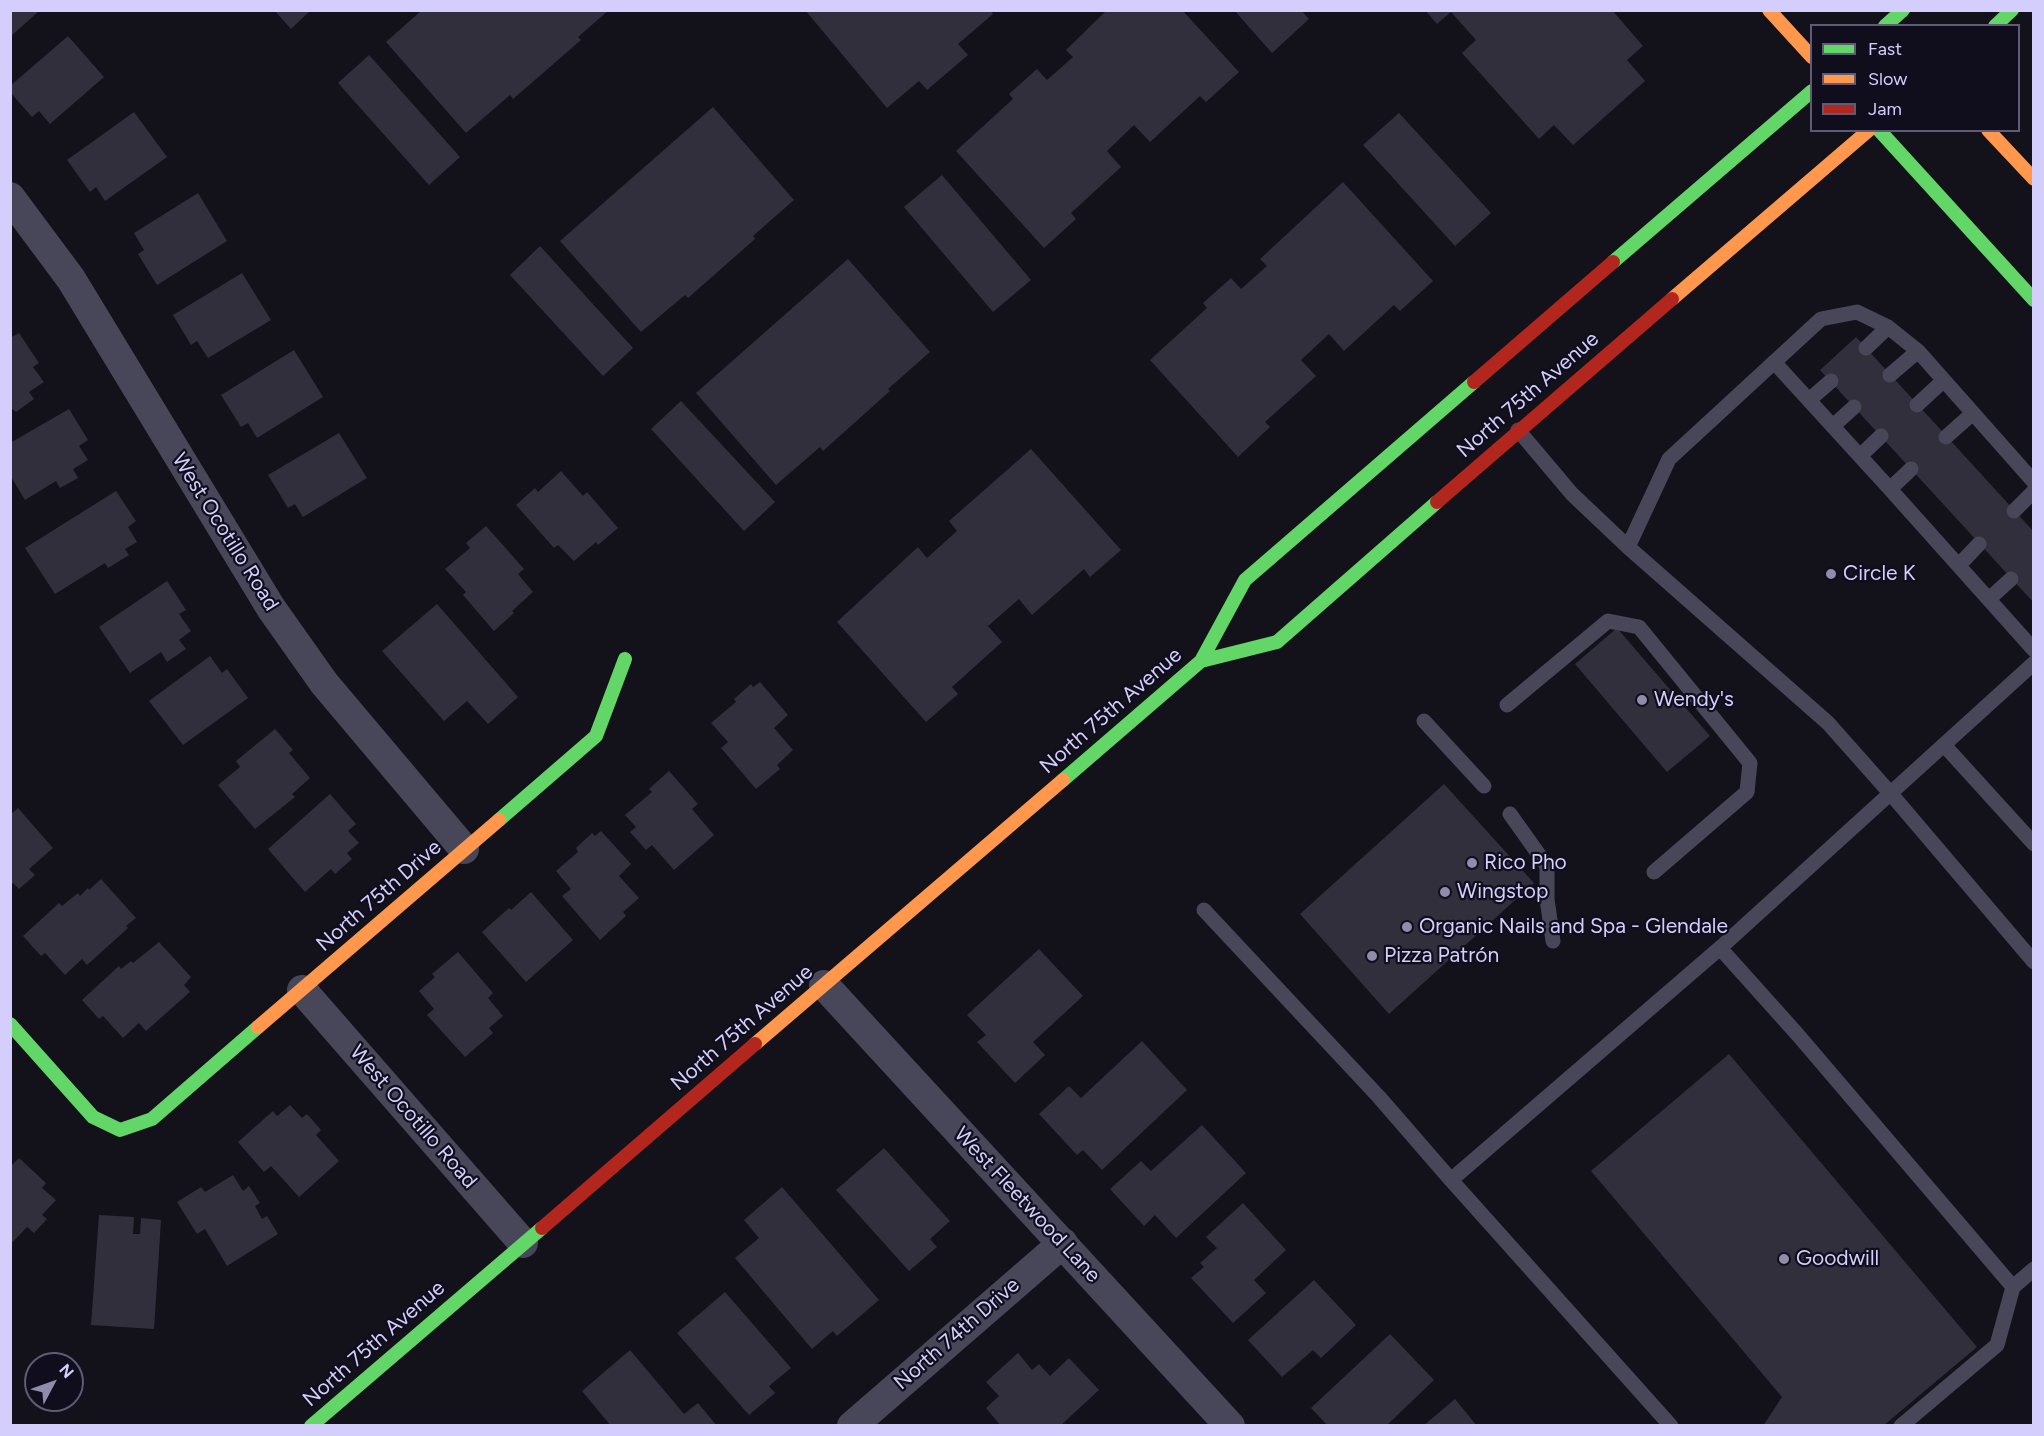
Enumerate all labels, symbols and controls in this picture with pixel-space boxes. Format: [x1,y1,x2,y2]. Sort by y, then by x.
legend [1810,24,2020,132]
text: Fast [1868,38,1902,60]
text: Slow [1868,68,1907,90]
text: Jam [1868,98,1902,120]
street label: North 75th Avenue [1452,327,1604,463]
street label: West Ocotillo Road [166,448,284,616]
place label: Circle K [1843,561,1916,587]
marker: Circle K [1824,567,1838,581]
street label: North 75th Avenue [1035,643,1187,779]
place label: Wendy's [1654,687,1734,713]
marker: Wendy's [1635,693,1649,707]
street label: North 75th Drive [311,835,447,957]
place label: Rico Pho [1484,850,1567,876]
marker: Rico Pho [1465,856,1479,870]
place label: Wingstop [1457,879,1548,905]
marker: Wingstop [1438,885,1452,899]
place label: Organic Nails and Spa - Glendale [1419,914,1728,940]
marker: Organic Nails and Spa - Glendale [1400,920,1414,934]
place label: Pizza Patrón [1384,943,1499,969]
marker: Pizza Patrón [1365,949,1379,963]
street label: North 75th Avenue [666,960,818,1096]
street label: West Ocotillo Road [344,1040,482,1194]
street label: West Fleetwood Lane [948,1122,1106,1288]
place label: Goodwill [1796,1246,1879,1272]
marker: Goodwill [1777,1252,1791,1266]
street label: North 74th Drive [889,1273,1025,1395]
street label: North 75th Avenue [298,1276,450,1412]
north arrow [24,1352,84,1412]
text: N [55,1360,78,1382]

